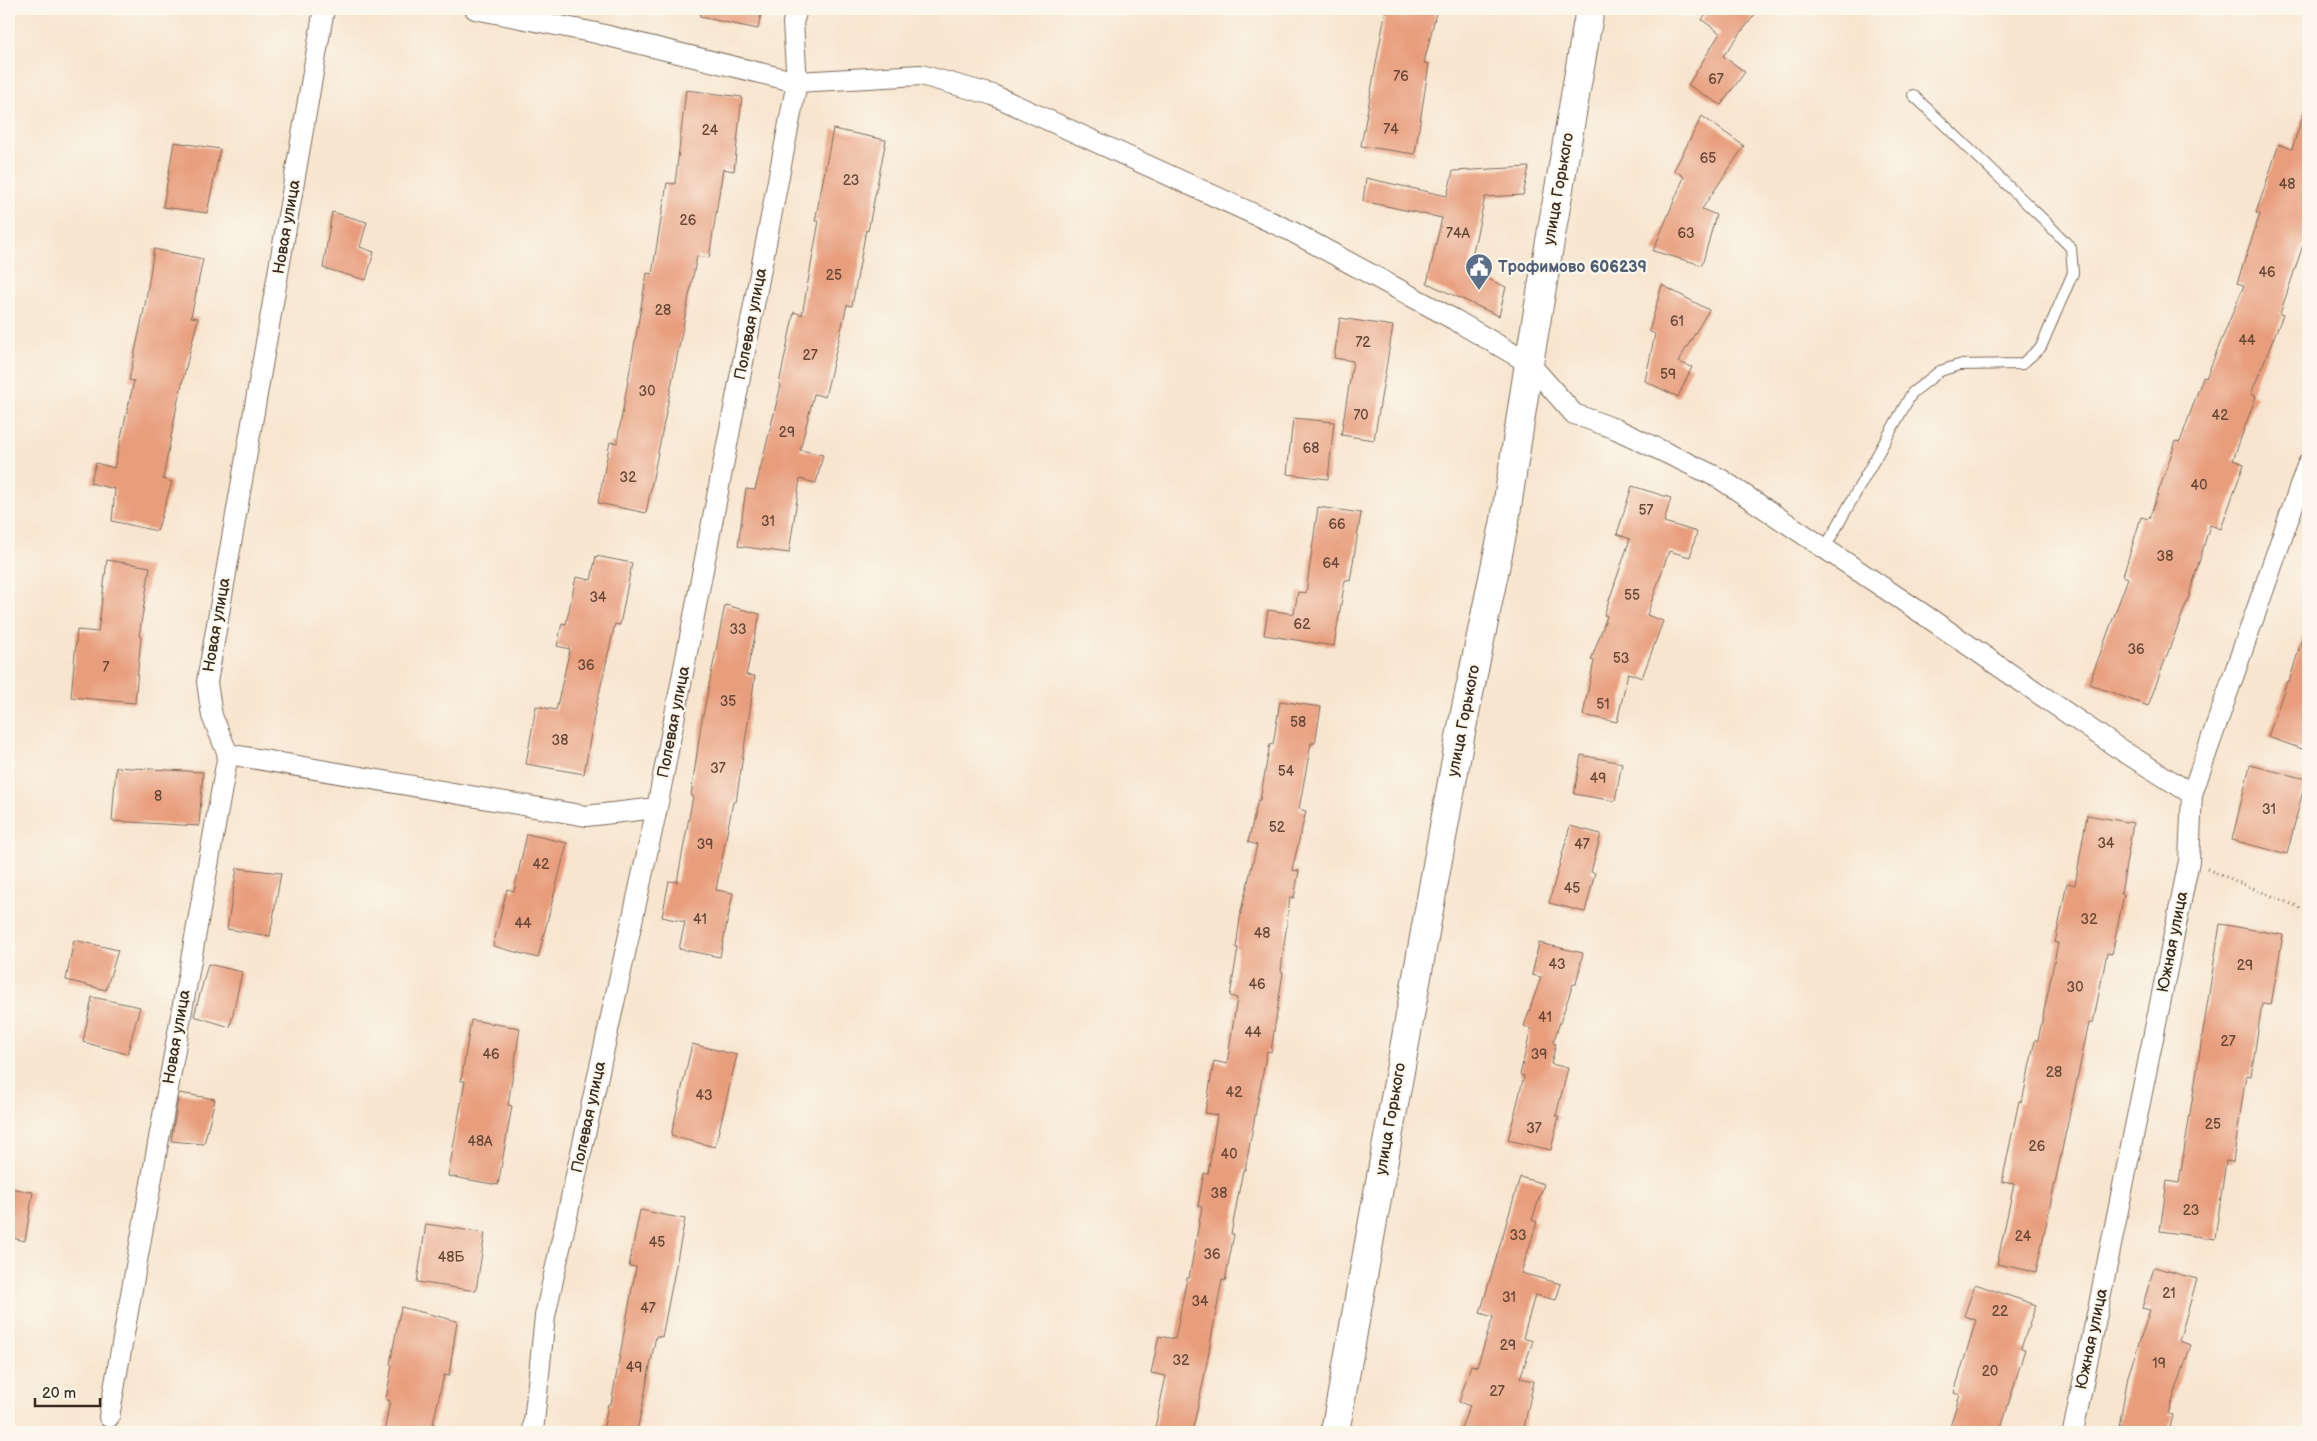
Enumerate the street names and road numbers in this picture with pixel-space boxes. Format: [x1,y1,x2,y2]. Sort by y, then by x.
street label: улица Горького [1540,131,1578,247]
street label: Новая улица [269,178,305,276]
street label: Полевая улица [731,266,771,382]
street label: Новая улица [199,576,235,674]
street label: улица Горького [1444,663,1484,779]
street label: Полевая улица [654,664,694,780]
street label: Южная улица [2154,889,2192,994]
street label: Новая улица [159,988,195,1086]
street label: Полевая улица [568,1059,610,1174]
street label: улица Горького [1372,1061,1410,1177]
street label: Южная улица [2072,1286,2112,1391]

